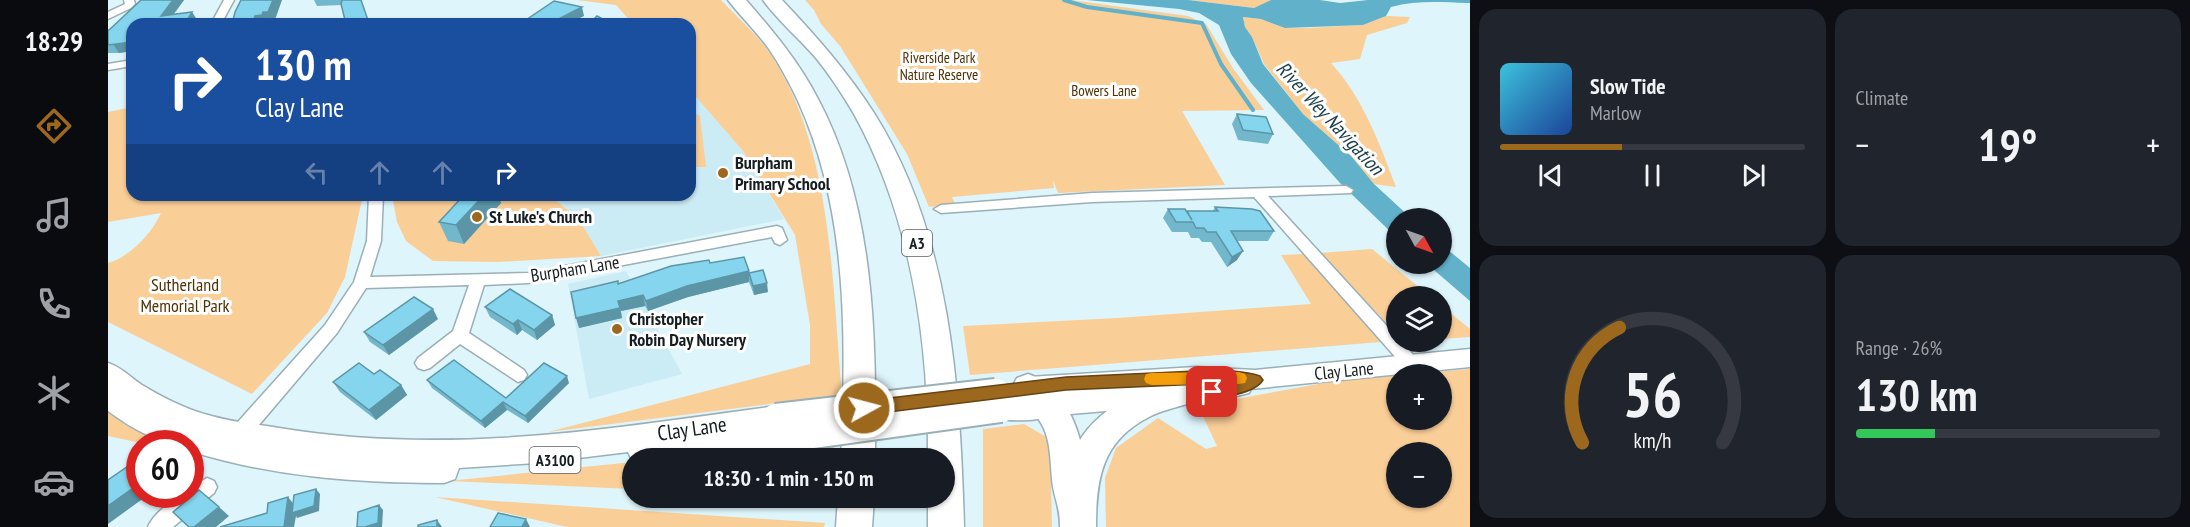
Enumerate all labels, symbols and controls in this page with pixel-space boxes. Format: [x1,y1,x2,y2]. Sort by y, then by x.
text: 18:29 [25,24,83,58]
text: 130 m [255,37,352,92]
icon: right [156,42,234,120]
park label: Riverside Park Nature Reserve [900,48,978,84]
water label: River Wey Navigation [1271,56,1390,181]
text: Slow Tide [1590,72,1666,100]
park label: Bowers Lane [1071,81,1137,100]
text: Climate [1856,85,1908,111]
text: Clay Lane [255,90,344,124]
text: Marlow [1590,100,1641,126]
icon: directions [33,105,75,147]
text: 19° [1978,115,2037,173]
text: − [1856,123,1869,166]
text: + [2146,123,2160,166]
place label: Burpham Primary School [735,151,831,195]
icon: left [300,156,333,189]
icon: ahead [363,156,396,189]
icon: ahead [426,156,459,189]
icon: right [489,156,522,189]
icon: previous [1534,159,1567,192]
icon: pause [1636,159,1669,192]
icon: next [1737,159,1770,192]
marker: Burpham Primary School [716,166,730,180]
icon: music [33,194,75,236]
place label: St Luke's Church [489,205,592,228]
north arrow [1386,208,1452,274]
map controls [1386,208,1452,508]
marker: St Luke's Church [470,210,484,224]
road number: A3 [902,230,932,256]
street label: Burpham Lane [529,250,621,287]
park label: Sutherland Memorial Park [140,273,230,317]
icon: phone [33,283,75,325]
button: layers [1386,286,1452,352]
place label: Christopher Robin Day Nursery [629,307,747,351]
marker: Christopher Robin Day Nursery [610,322,624,336]
text: Range · 26% [1856,335,1942,361]
text: 56 [1622,353,1682,434]
street label: Clay Lane [1313,356,1375,385]
button: + [1386,364,1452,430]
text: 130 km [1856,365,1978,423]
pin [1186,366,1237,417]
icon: climate [33,372,75,414]
icon: arrive [1195,375,1228,408]
position arrow [832,376,896,440]
street label: Clay Lane [656,410,728,447]
text: km/h [1633,427,1671,455]
speed limit sign: 60 [126,430,204,508]
button: − [1386,442,1452,508]
road number: A3100 [530,447,580,473]
icon: car [33,461,75,503]
text: 18:30 · 1 min · 150 m [703,464,874,492]

